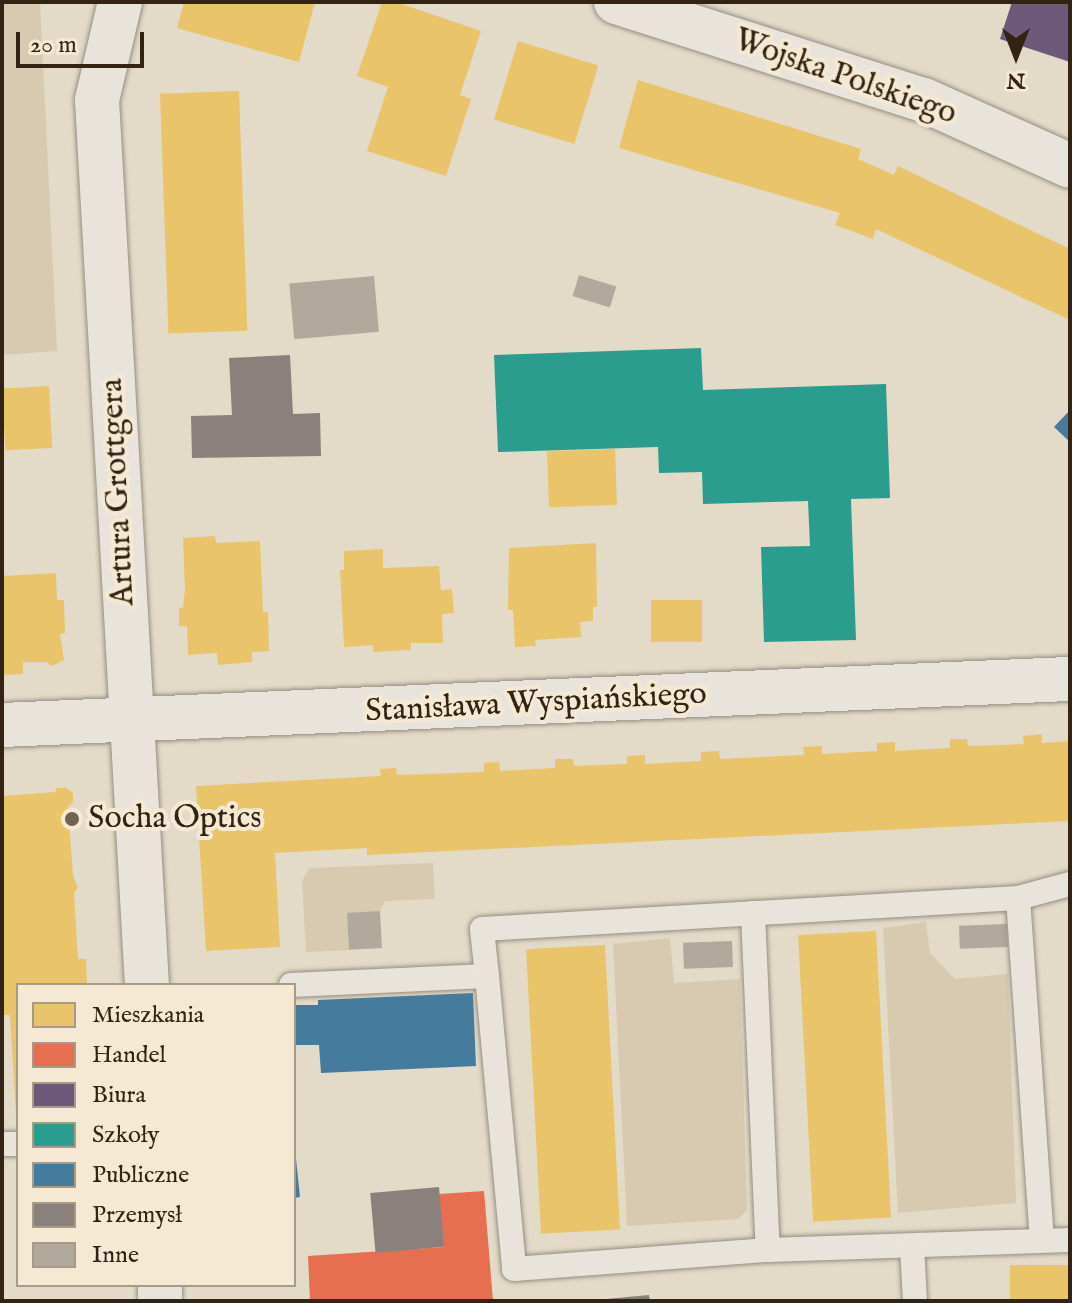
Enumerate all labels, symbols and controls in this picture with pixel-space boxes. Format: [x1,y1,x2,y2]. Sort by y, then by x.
scale bar [20,16,148,66]
north arrow [976,16,1056,96]
street label: Wojska Polskiego [729,22,961,134]
text: 20 m [30,30,77,61]
text: N [1006,66,1026,94]
street label: Artura Grottgera [94,377,144,607]
street label: Stanisława Wyspiańskiego [364,676,708,732]
place label: Socha Optics [88,800,262,838]
marker: Socha Optics [63,810,81,828]
legend [16,983,296,1287]
text: Mieszkania [92,1000,204,1031]
text: Handel [92,1040,166,1071]
text: Biura [92,1080,146,1111]
text: Szkoły [92,1120,159,1151]
text: Publiczne [92,1160,189,1191]
text: Przemysł [92,1200,182,1231]
text: Inne [92,1240,139,1271]

